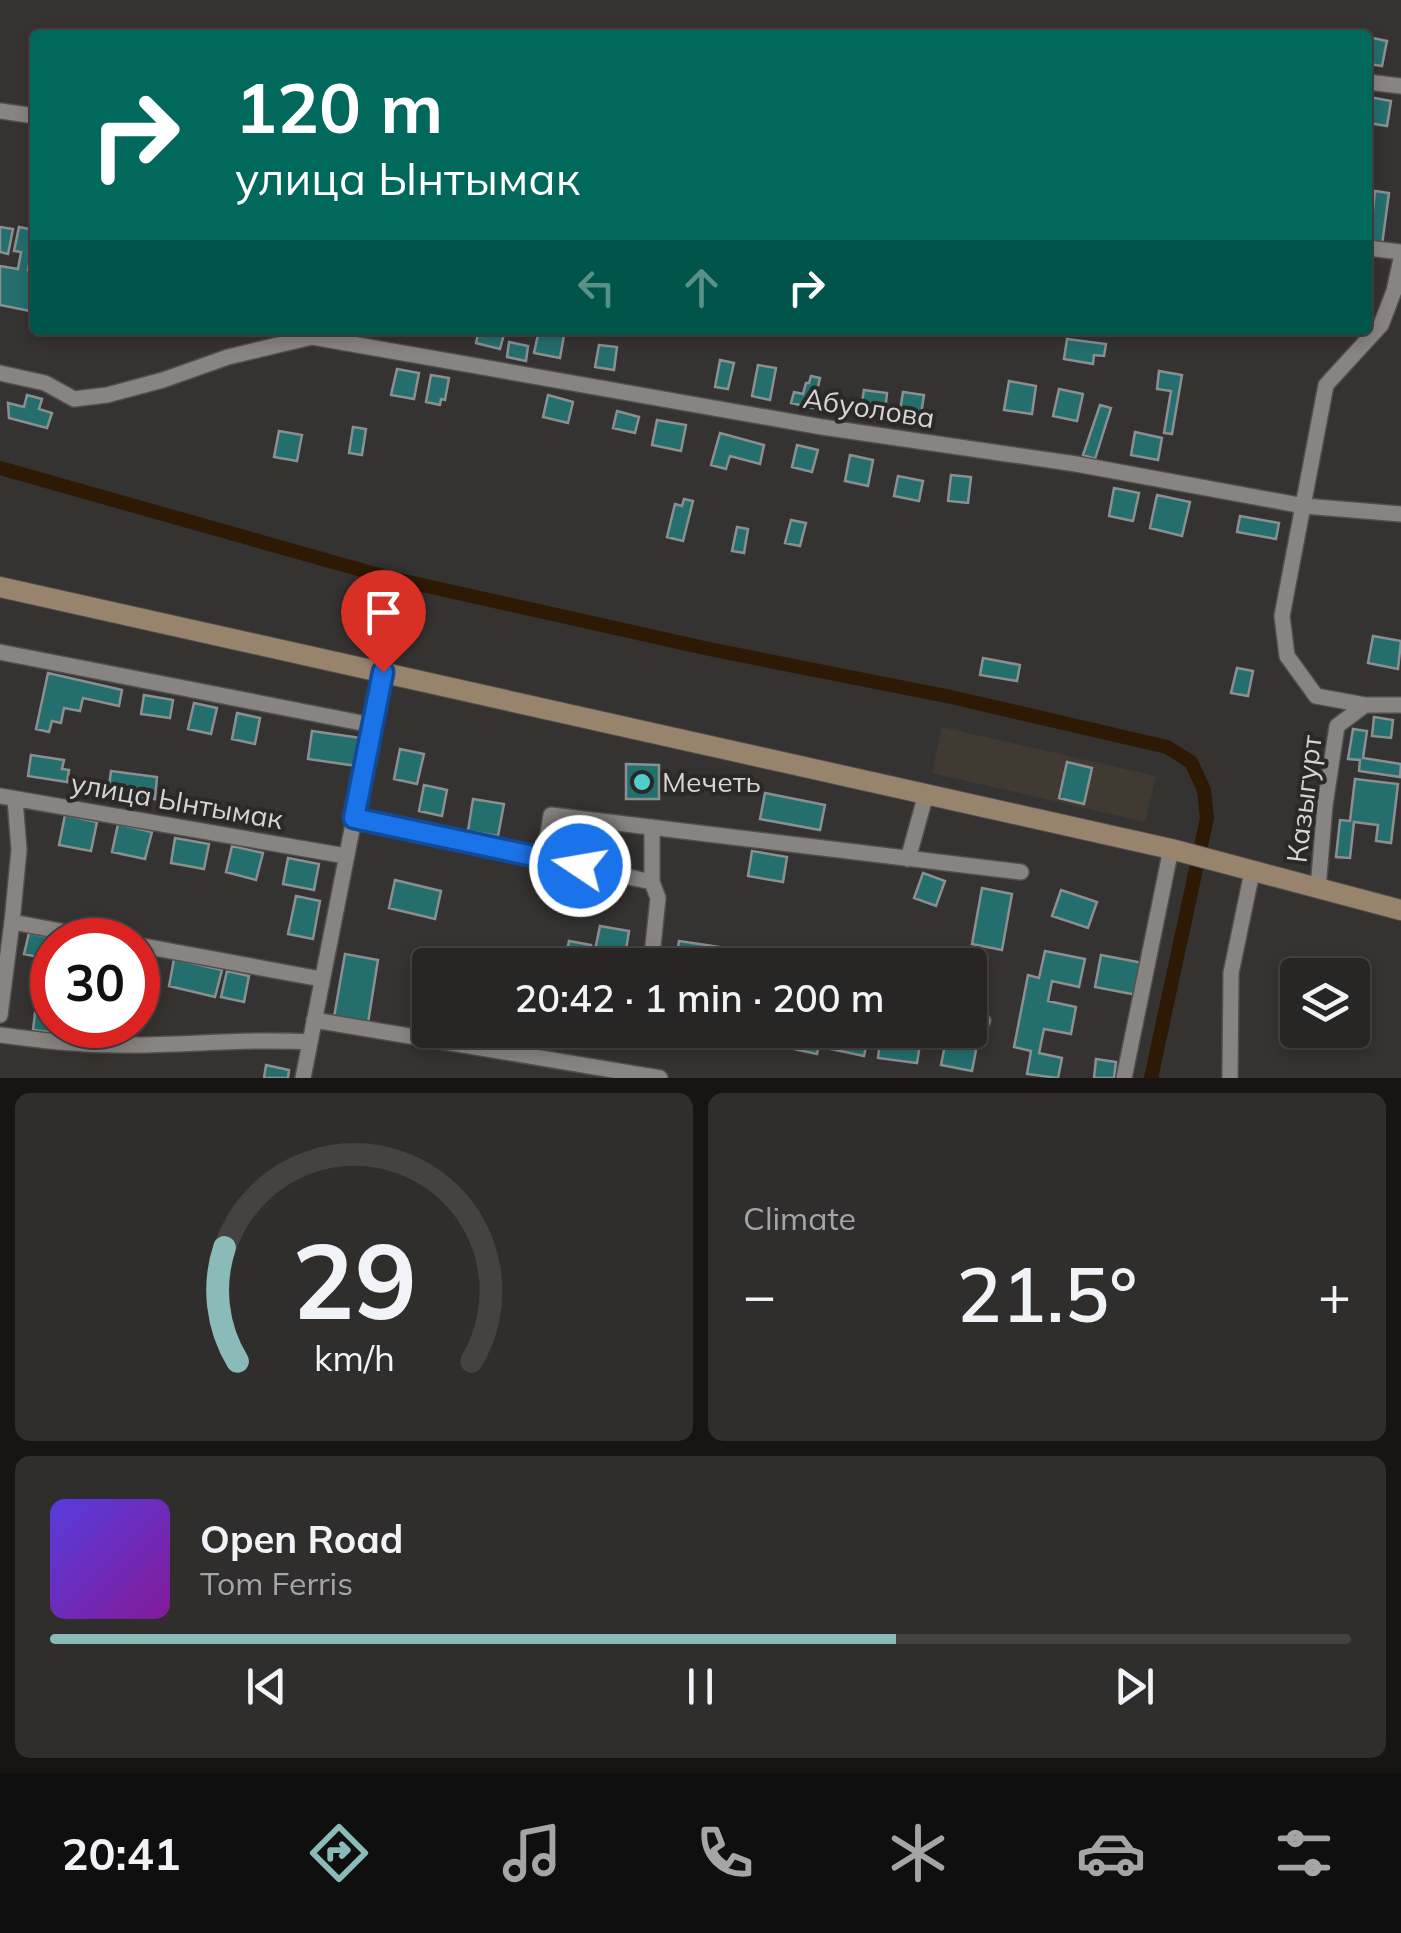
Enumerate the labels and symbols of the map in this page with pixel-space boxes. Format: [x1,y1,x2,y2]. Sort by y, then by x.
street label: Абуолова [801,380,937,435]
pin [341,570,426,673]
street label: Казыгурт [1278,733,1329,865]
place label: Мечеть [662,764,761,799]
street label: улица Ынтымак [68,765,287,837]
marker: Мечеть [631,771,653,793]
position arrow [528,814,632,918]
speed limit sign: 30 [30,918,160,1048]

